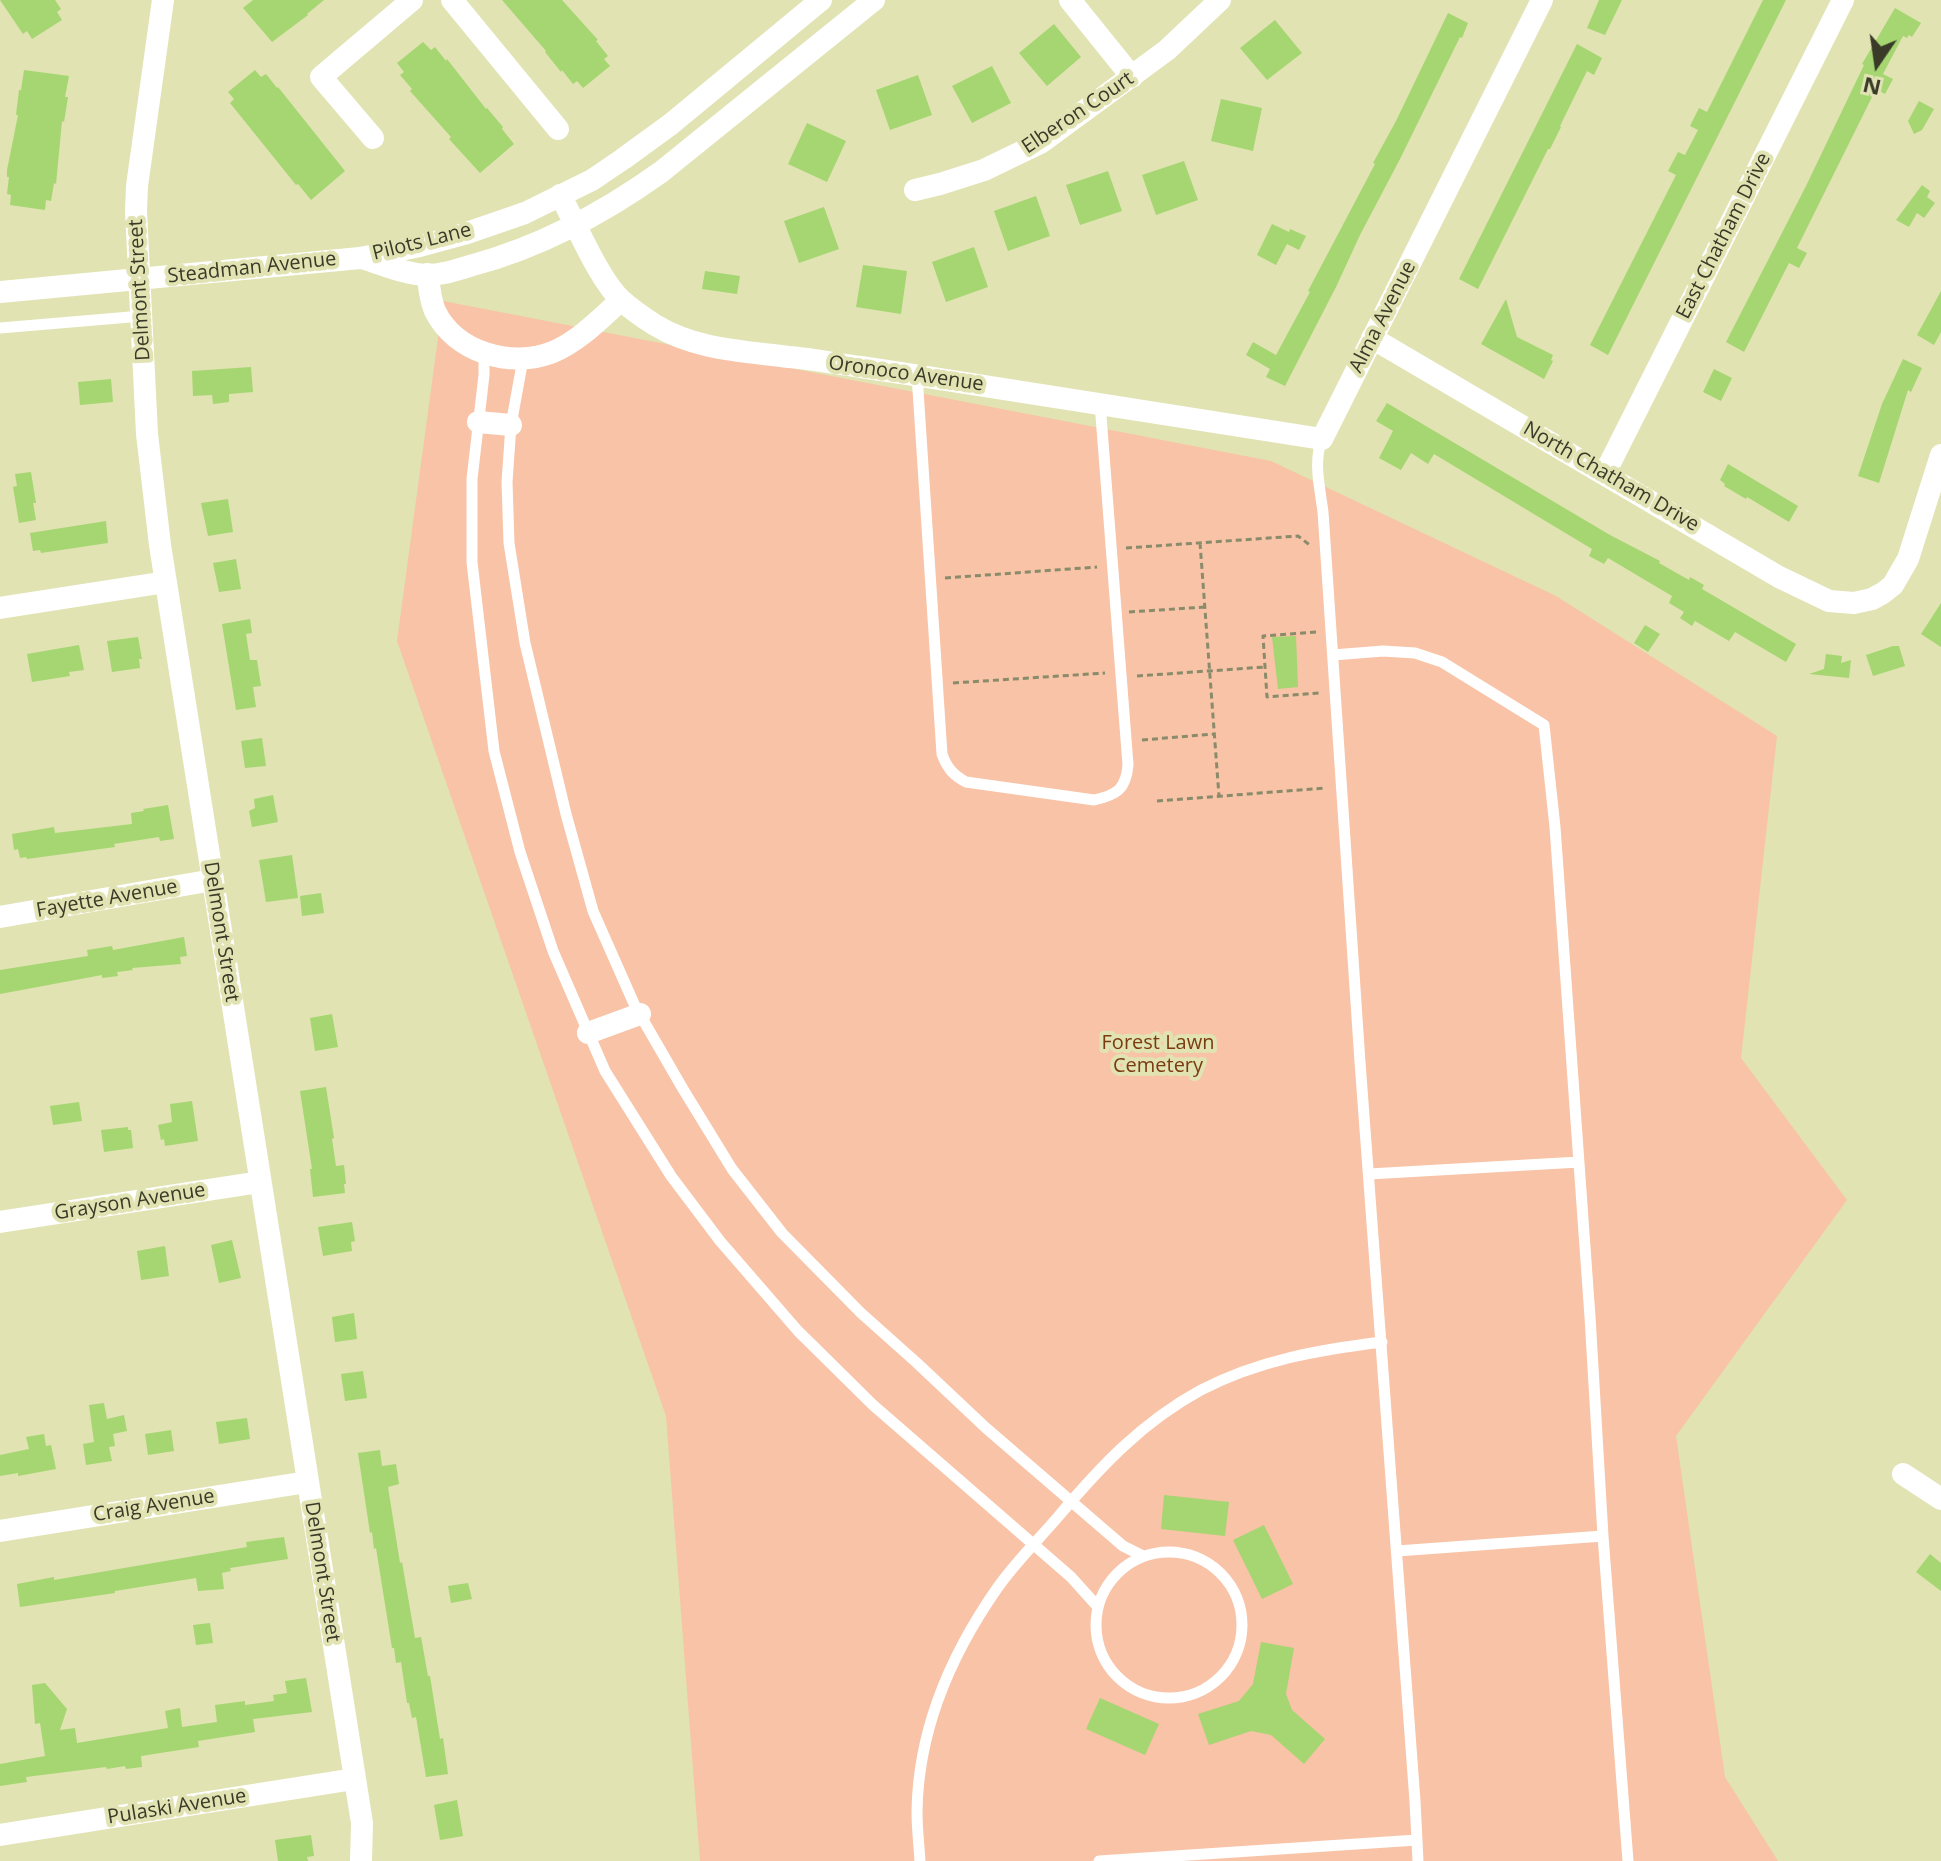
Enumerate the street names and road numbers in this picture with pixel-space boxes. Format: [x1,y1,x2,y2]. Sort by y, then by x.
street label: Elberon Court [1018,67,1138,159]
street label: East Chatham Drive [1672,149,1776,323]
street label: Pilots Lane [370,218,474,266]
street label: Delmont Street [124,219,156,361]
street label: Steadman Avenue [167,247,337,289]
street label: Alma Avenue [1345,257,1421,377]
street label: Oronoco Avenue [827,351,985,397]
street label: North Chatham Drive [1519,417,1703,537]
street label: Delmont Street [198,860,244,1004]
street label: Fayette Avenue [35,875,179,923]
street label: Grayson Avenue [53,1178,207,1226]
street label: Craig Avenue [92,1485,216,1527]
street label: Delmont Street [299,1500,345,1644]
street label: Pulaski Avenue [106,1784,248,1830]

